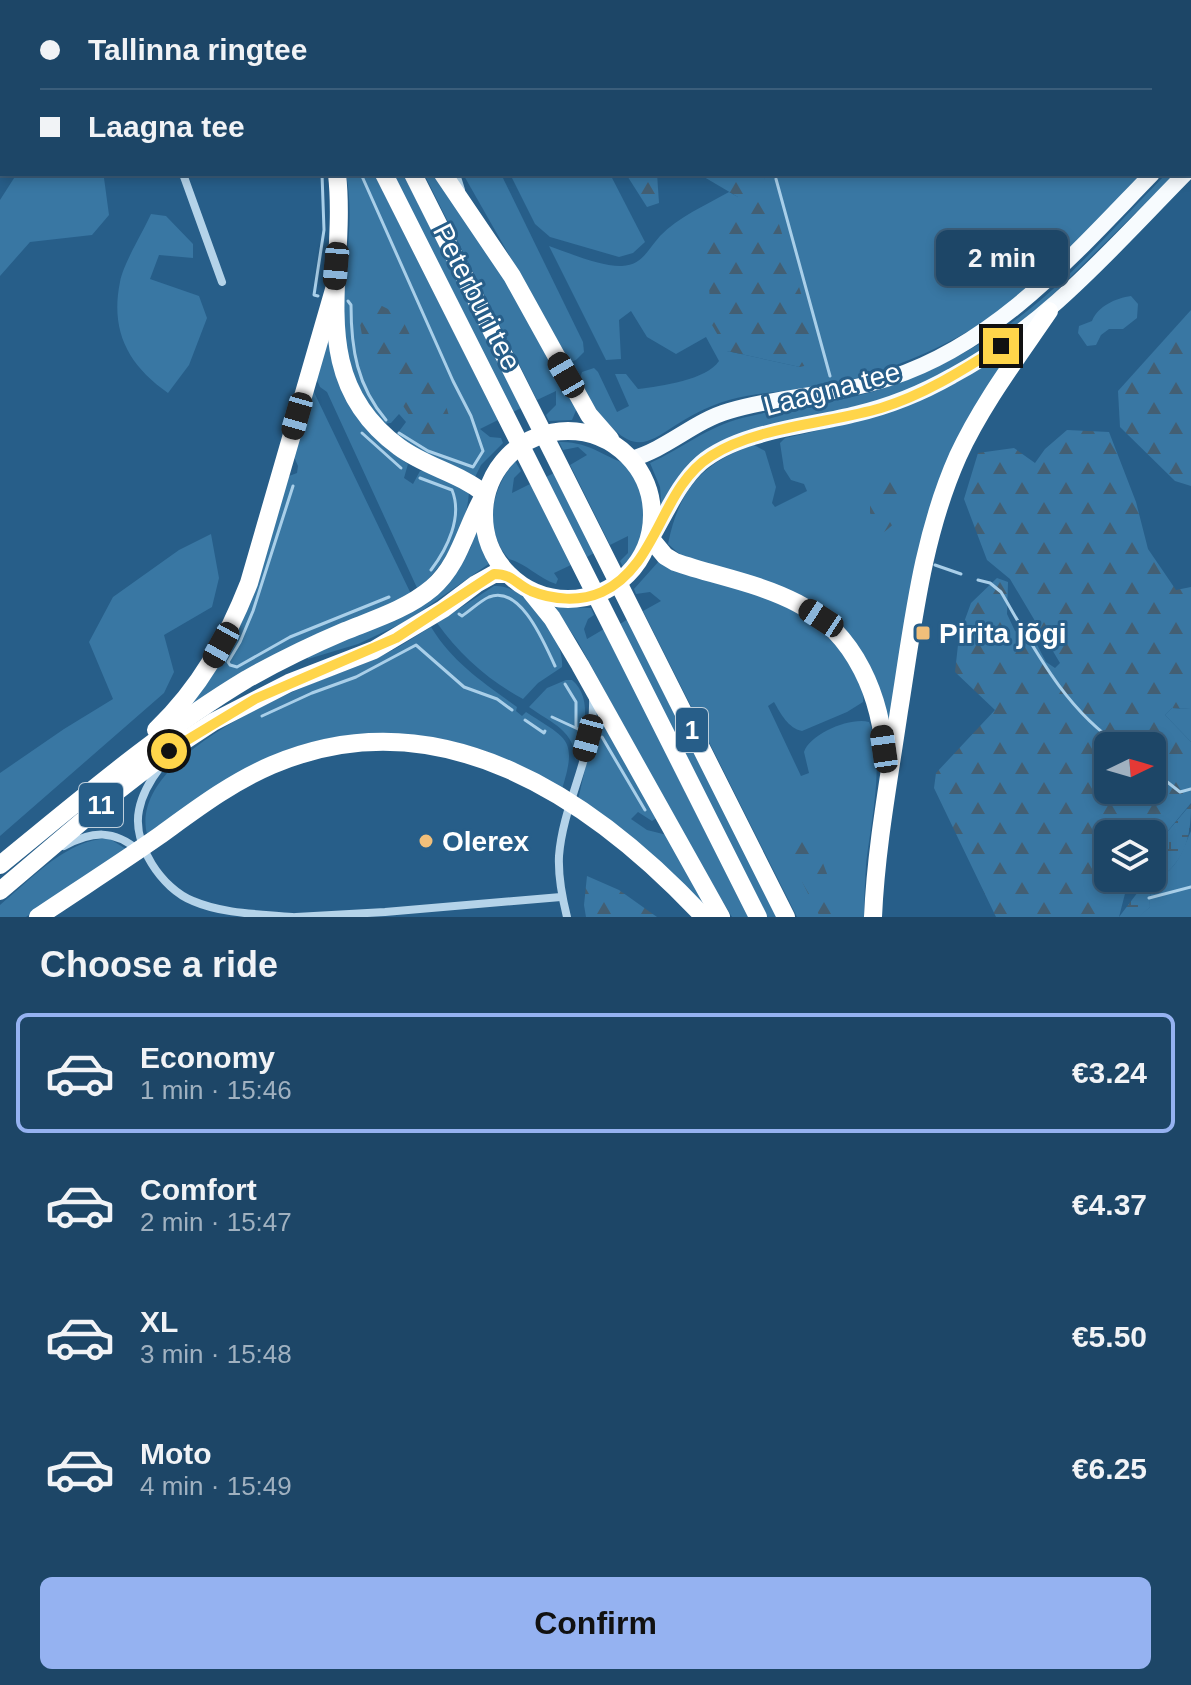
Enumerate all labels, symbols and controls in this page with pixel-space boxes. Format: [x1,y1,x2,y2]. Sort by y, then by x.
text: Tallinna ringtee [88,33,307,66]
text: Laagna tee [88,110,245,143]
street label: Peterburi tee [427,219,527,375]
callout: 2 min [935,230,1067,286]
car [322,241,350,291]
text: 2 min [968,243,1036,273]
route end [983,328,1019,364]
car [544,348,588,402]
street label: Laagna tee [760,356,904,422]
car [279,390,315,442]
car [794,595,848,641]
car [199,618,243,672]
place label: Pirita jõgi [939,618,1067,649]
marker: Pirita jõgi [914,624,932,642]
road number: 1 [676,708,708,752]
car [570,712,606,764]
car [869,724,899,774]
north arrow [1094,732,1166,804]
map controls [1094,732,1166,892]
route start [151,733,187,769]
road number: 11 [79,783,123,827]
button: layers [1094,820,1166,892]
place label: Olerex [442,826,530,857]
marker: Olerex [417,832,435,850]
text: Choose a ride [40,944,278,985]
icon: car [44,1037,116,1109]
text: Economy [140,1041,275,1074]
text: €3.24 [1072,1056,1147,1089]
text: 1 min · 15:46 [140,1075,292,1105]
icon: car [44,1169,116,1241]
text: Comfort [140,1173,257,1206]
text: €4.37 [1072,1188,1147,1221]
text: 2 min · 15:47 [140,1207,292,1237]
icon: car [44,1301,116,1373]
text: XL [140,1305,178,1338]
text: €5.50 [1072,1320,1147,1353]
text: 3 min · 15:48 [140,1339,292,1369]
icon: car [44,1433,116,1505]
text: Moto [140,1437,212,1470]
text: €6.25 [1072,1452,1147,1485]
text: 4 min · 15:49 [140,1471,292,1501]
button: Confirm [40,1577,1151,1669]

